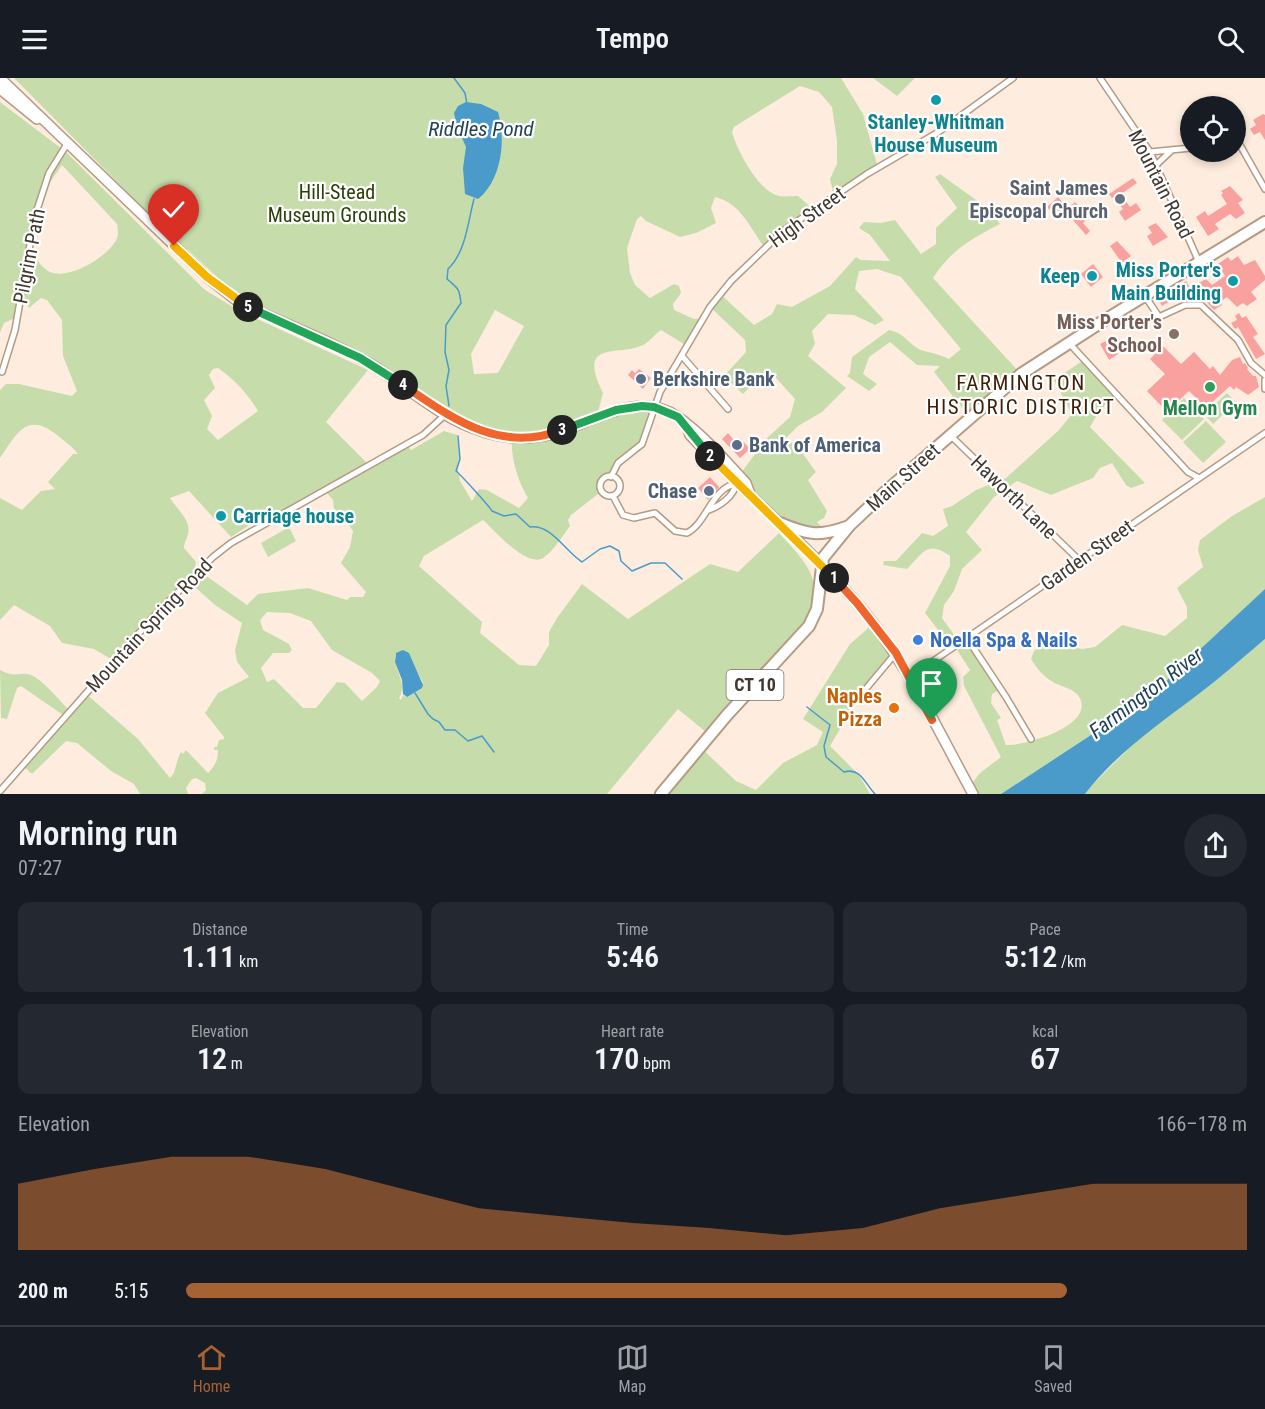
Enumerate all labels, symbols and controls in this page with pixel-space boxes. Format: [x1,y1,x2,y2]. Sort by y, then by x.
icon: menu [18,23,51,56]
text: Tempo [596,23,669,55]
icon: search [1214,23,1247,56]
marker: Stanley-Whitman House Museum [929,93,943,107]
map controls [1180,96,1246,162]
button: locate [1180,96,1246,162]
place label: Stanley-Whitman House Museum [868,110,1004,157]
water label: Riddles Pond [428,117,535,141]
street label: Mountain Road [1123,126,1199,242]
place label: Saint James Episcopal Church [969,176,1108,223]
park label: Hill-Stead Museum Grounds [268,180,406,227]
street label: High Street [764,181,850,253]
pin [148,184,199,246]
marker: Saint James Episcopal Church [1113,192,1127,206]
icon: check [157,193,190,226]
street label: Pilgrim Path [8,206,50,306]
place label: Miss Porter's Main Building [1111,258,1221,305]
place label: Keep [1040,264,1080,288]
marker: Keep [1085,269,1099,283]
marker: Miss Porter's Main Building [1226,274,1240,288]
pin: 5 [233,292,263,322]
text: 5 [244,297,252,316]
place label: Miss Porter's School [1057,310,1162,357]
marker: Miss Porter's School [1167,327,1181,341]
place label: Berkshire Bank [653,367,775,391]
pin: 4 [388,370,418,400]
district label: FARMINGTON HISTORIC DISTRICT [926,371,1116,419]
marker: Berkshire Bank [634,372,648,386]
text: 4 [399,375,407,394]
marker: Mellon Gym [1203,380,1217,394]
place label: Mellon Gym [1163,396,1257,420]
pin: 3 [547,415,577,445]
text: 3 [558,420,566,439]
place label: Bank of America [749,433,881,457]
marker: Bank of America [730,438,744,452]
street label: Main Street [861,438,945,516]
pin: 2 [695,441,725,471]
text: 2 [706,446,714,465]
street label: Haworth Lane [966,450,1062,544]
place label: Chase [648,479,697,503]
marker: Chase [702,484,716,498]
place label: Carriage house [233,504,354,528]
marker: Carriage house [214,509,228,523]
street label: Garden Street [1036,514,1138,596]
street label: Mountain Spring Road [81,553,217,697]
pin: 1 [819,563,849,593]
text: 1 [830,568,838,587]
place label: Noella Spa & Nails [930,628,1078,652]
marker: Noella Spa & Nails [911,633,925,647]
water label: Farmington River [1085,642,1208,743]
pin [906,658,957,720]
icon: arrive [915,667,948,700]
road number: CT 10 [726,670,783,700]
place label: Naples Pizza [827,684,882,731]
marker: Naples Pizza [887,701,901,715]
text: Morning run [18,814,178,853]
button: share [1184,814,1247,877]
text: 07:27 [18,856,62,880]
text: Distance [192,920,247,939]
text: Time [617,920,648,939]
text: Pace [1029,920,1061,939]
text: 1.11 [181,939,235,974]
text: 5:46 [606,939,659,974]
text: 5:12 [1004,939,1057,974]
text: km [235,952,258,971]
text: /km [1057,952,1086,971]
text: Elevation [191,1022,249,1041]
text: Heart rate [601,1022,664,1041]
text: kcal [1032,1022,1058,1041]
text: 12 [197,1041,227,1076]
text: 170 [594,1041,639,1076]
text: 67 [1030,1041,1060,1076]
text: m [227,1054,243,1073]
text: bpm [639,1054,671,1073]
text: Elevation [18,1112,90,1136]
text: 166–178 m [1157,1112,1247,1136]
text: 200 m [18,1279,68,1303]
text: 5:15 [114,1279,148,1303]
tab: Home [193,1341,230,1396]
tab: Map [616,1341,649,1396]
tab: Saved [1034,1341,1072,1396]

